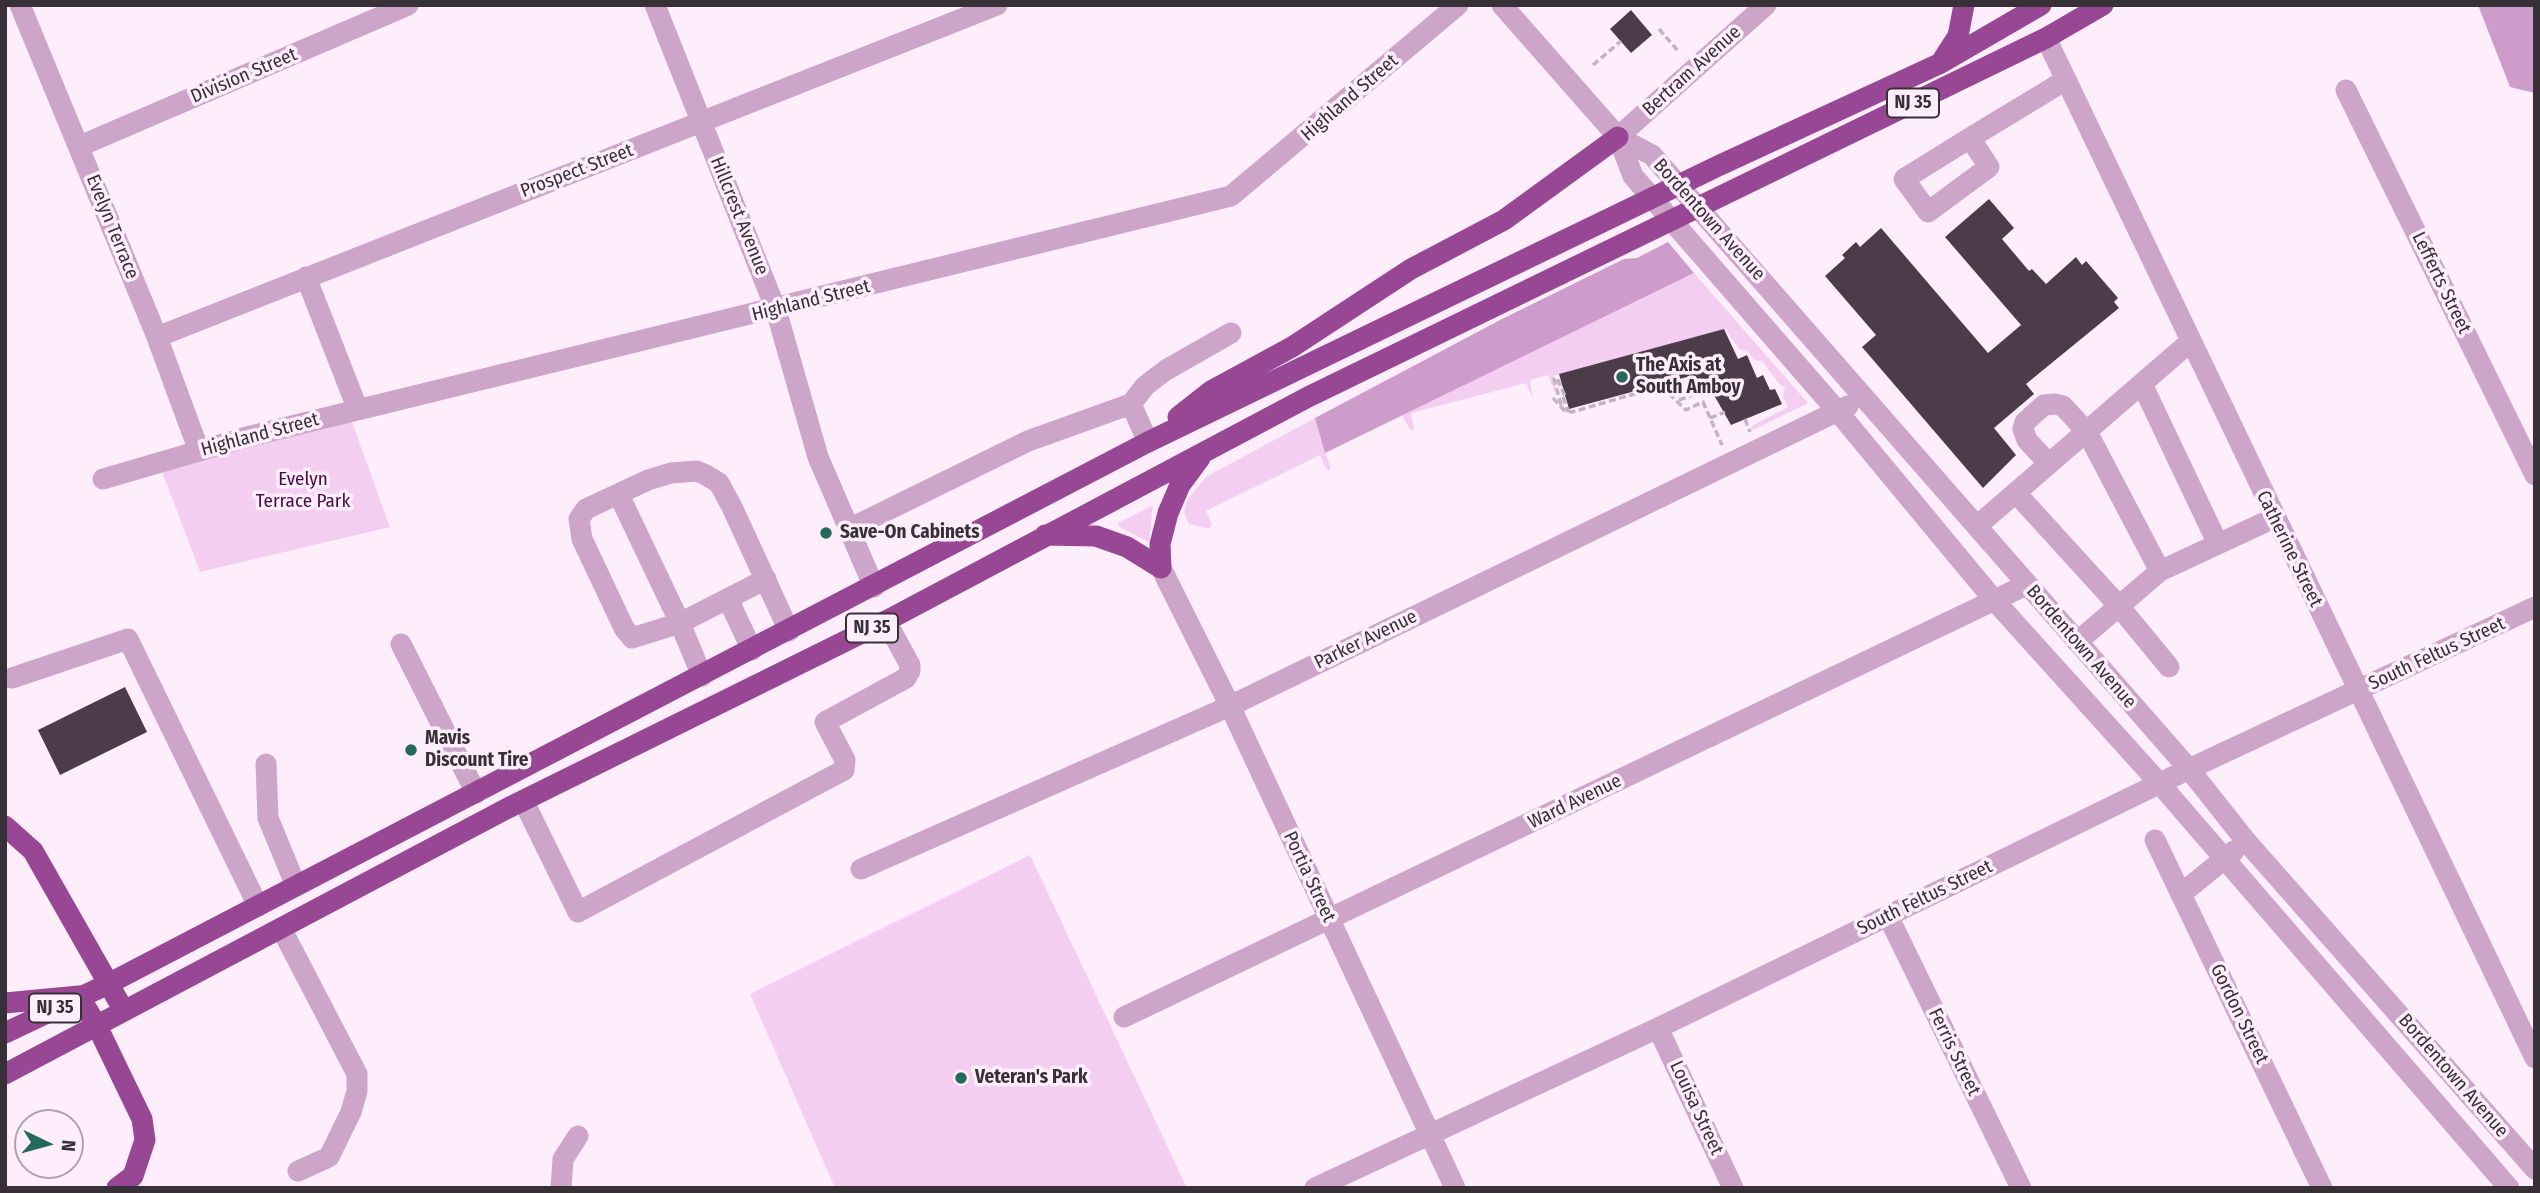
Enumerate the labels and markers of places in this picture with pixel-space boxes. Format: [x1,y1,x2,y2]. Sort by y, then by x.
place label: The Axis at South Amboy [1636,355,1741,399]
marker: The Axis at South Amboy [1614,369,1630,385]
place label: Save-On Cabinets [840,522,979,544]
marker: Save-On Cabinets [818,525,834,541]
place label: Mavis Discount Tire [425,728,528,772]
marker: Mavis Discount Tire [403,742,419,758]
place label: Veteran's Park [975,1067,1088,1089]
marker: Veteran's Park [953,1070,969,1086]

